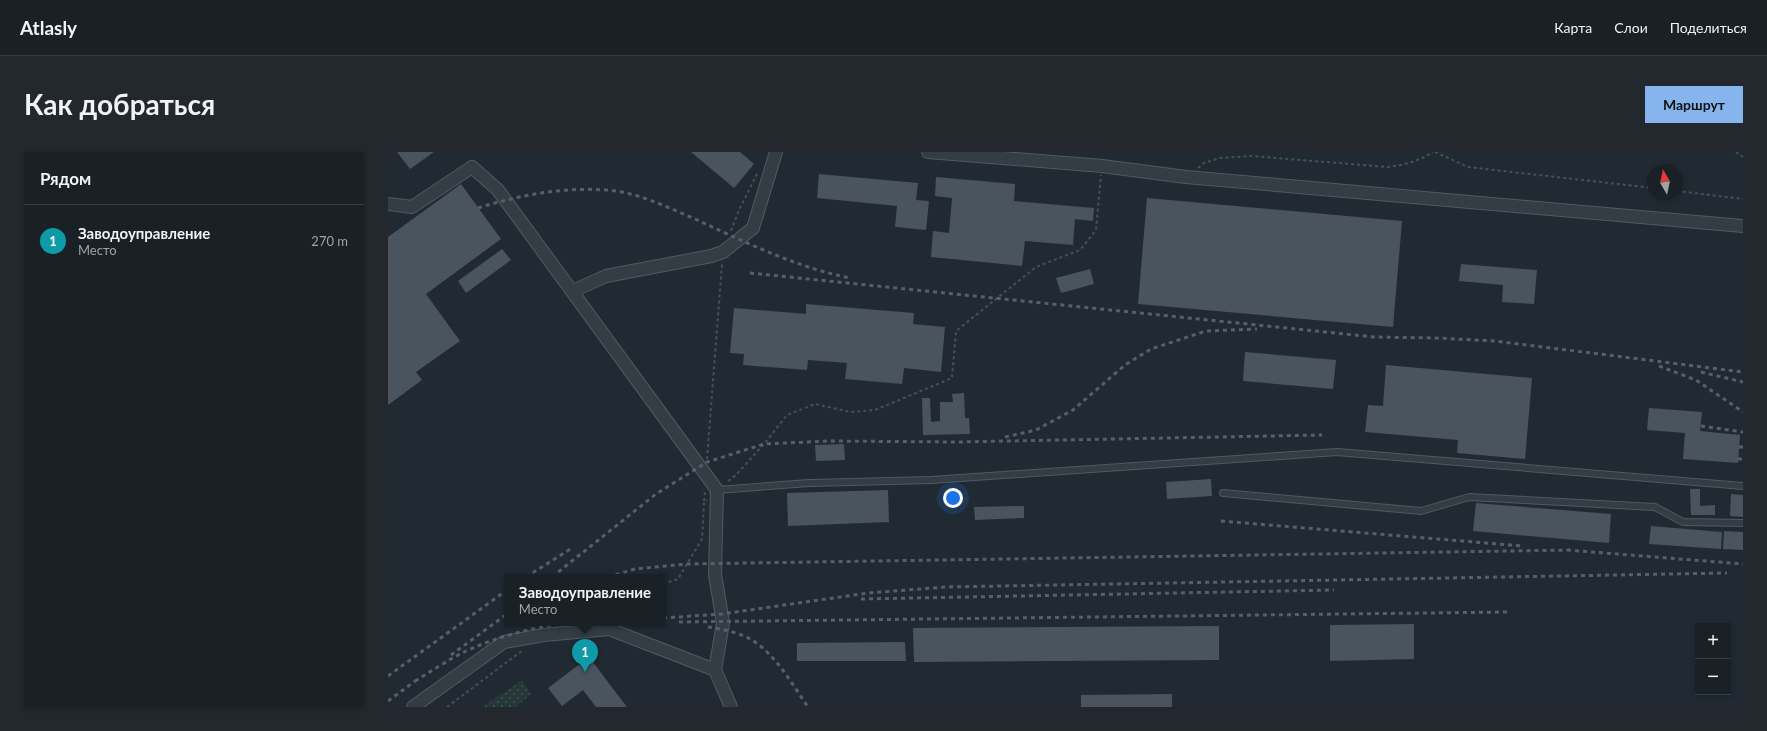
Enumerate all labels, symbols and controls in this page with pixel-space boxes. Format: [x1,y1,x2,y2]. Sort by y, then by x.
text: Atlasly [20,16,77,39]
text: Карта [1554,19,1592,36]
text: Слои [1614,19,1648,36]
text: Поделиться [1670,19,1747,36]
button: Маршрут [1645,86,1743,123]
text: Как добраться [24,87,215,121]
north arrow [1647,164,1683,200]
text: Рядом [40,168,91,189]
text: Заводоуправление [78,224,210,242]
text: 1 [49,233,57,249]
text: 270 m [311,233,348,249]
text: Место [78,242,117,258]
your location [943,488,963,508]
popup [504,574,666,626]
text: Заводоуправление [519,583,651,601]
text: Место [519,601,557,617]
map controls [1695,623,1731,695]
button: + [1695,623,1731,659]
pin: 1 [572,639,598,672]
button: − [1695,659,1731,695]

